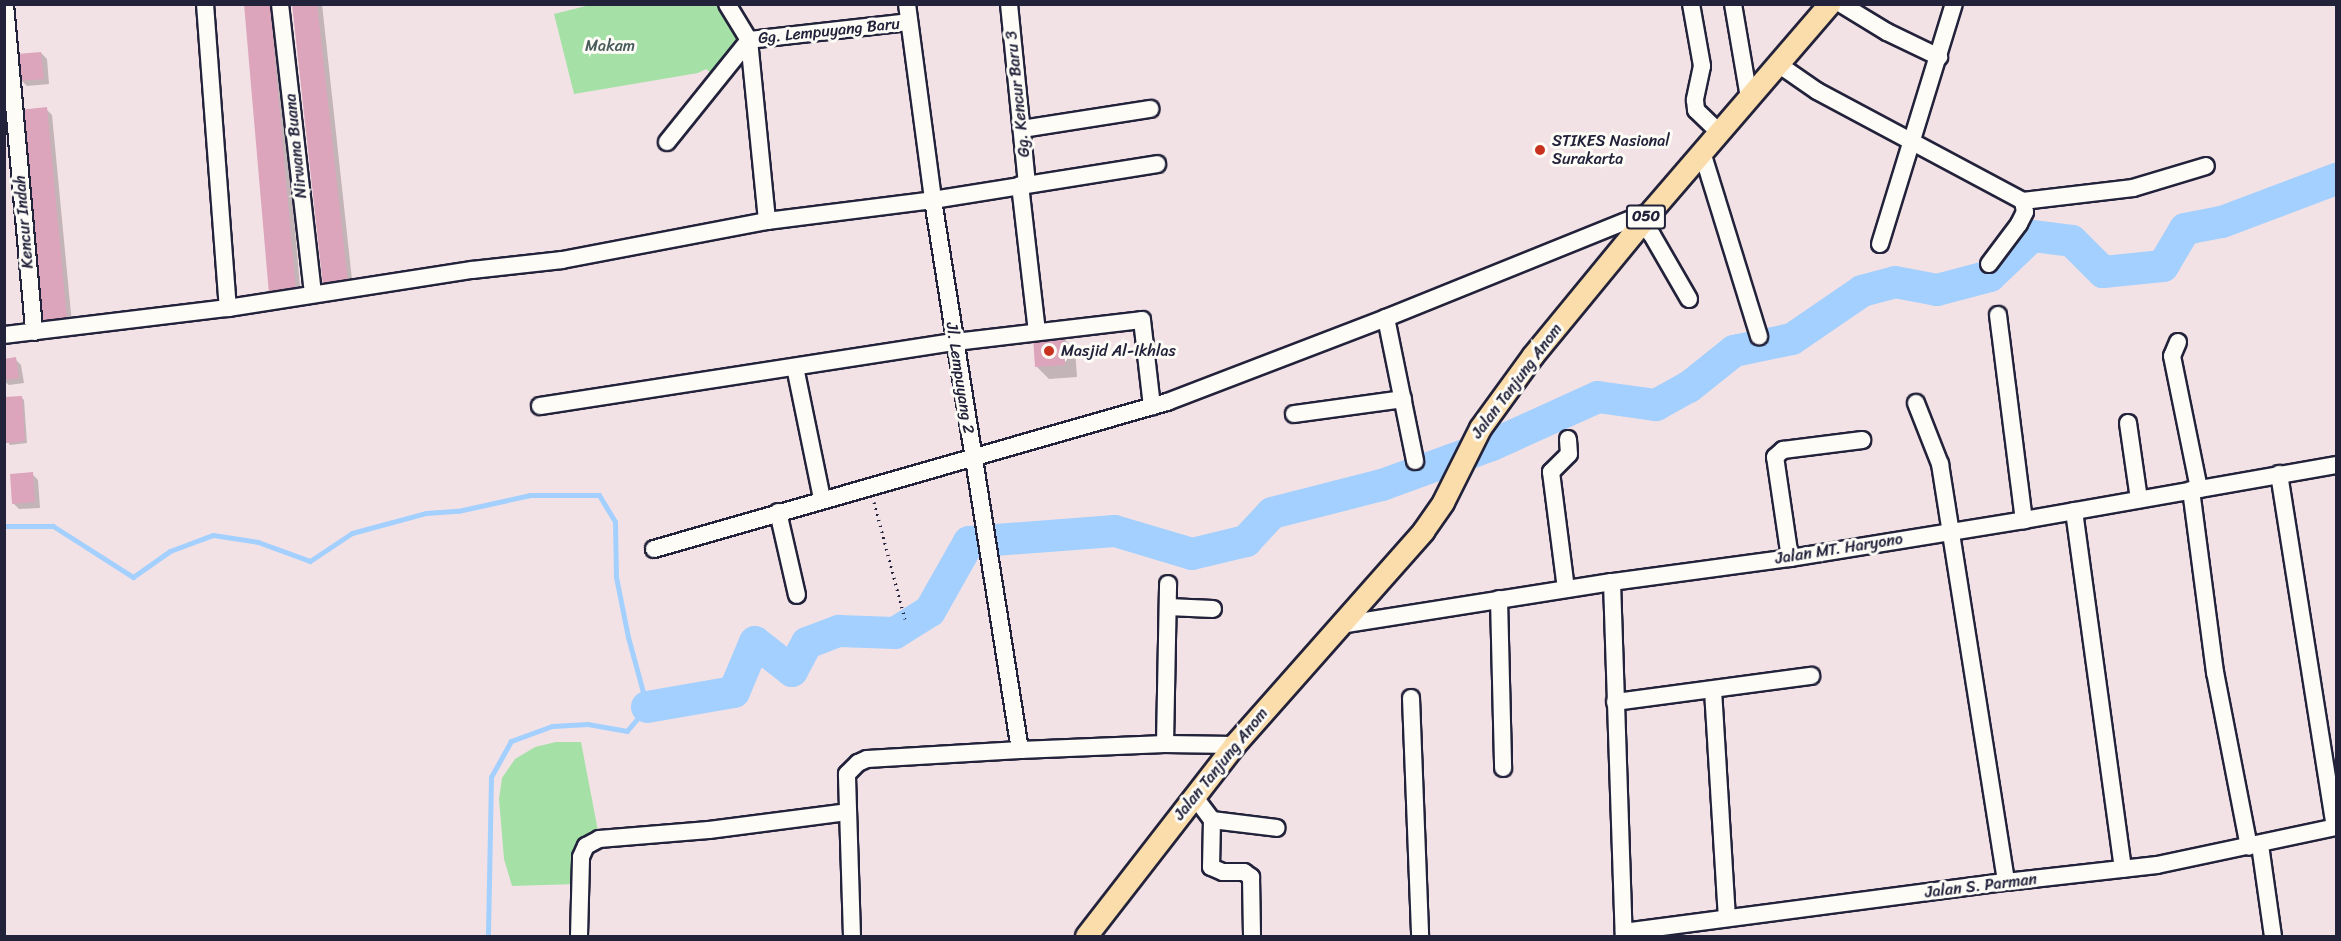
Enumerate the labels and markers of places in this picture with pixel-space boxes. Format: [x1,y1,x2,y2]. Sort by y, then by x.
place label: STIKES Nasional Surakarta [1552,131,1670,169]
marker: STIKES Nasional Surakarta [1533,143,1547,157]
place label: Masjid Al-Ikhlas [1061,341,1176,361]
marker: Masjid Al-Ikhlas [1042,344,1056,358]

